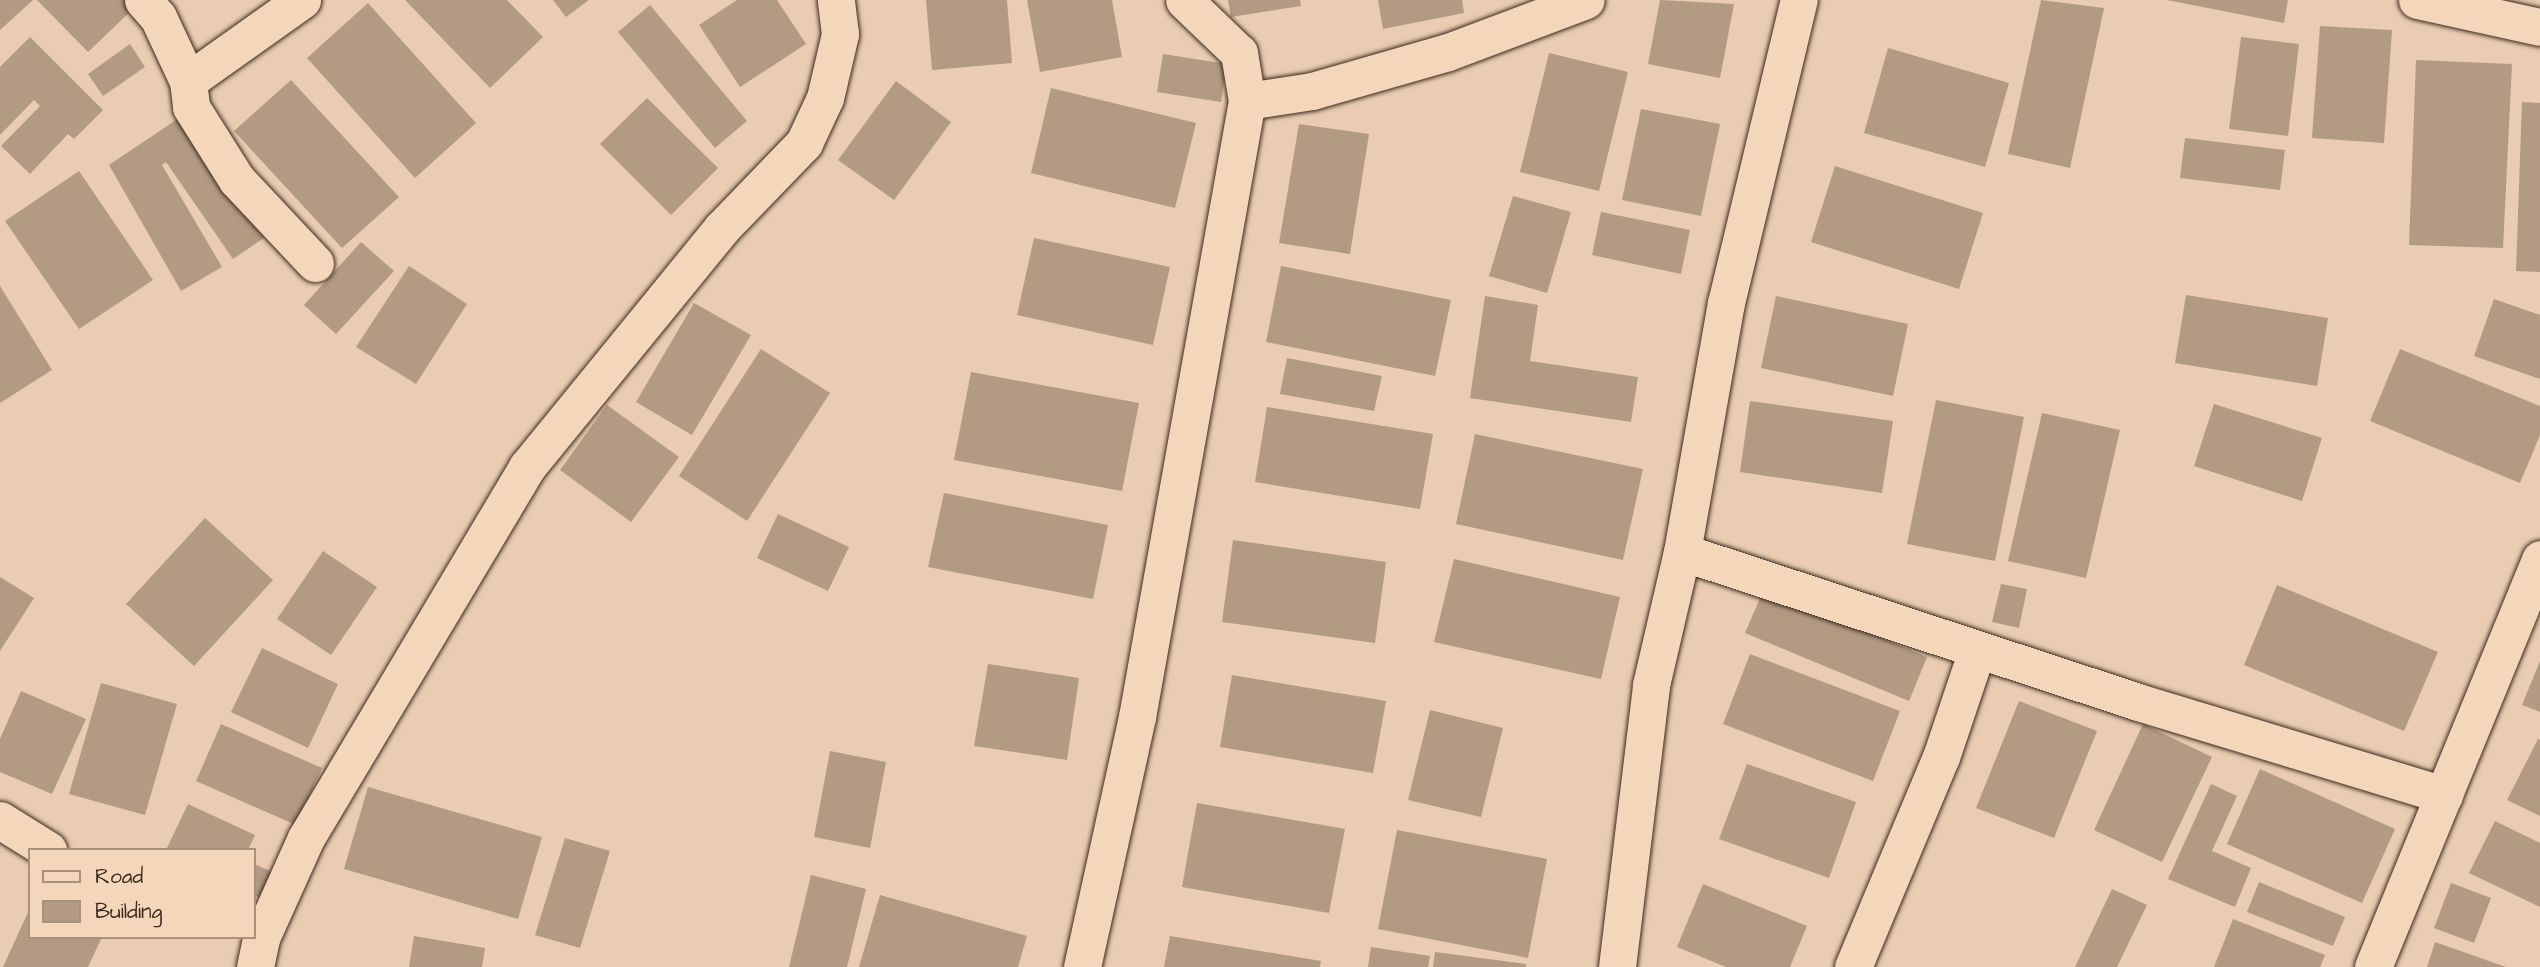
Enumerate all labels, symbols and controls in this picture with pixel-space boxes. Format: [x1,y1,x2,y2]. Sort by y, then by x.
legend [28,848,256,939]
text: Road [95,862,143,891]
text: Building [95,897,162,926]

